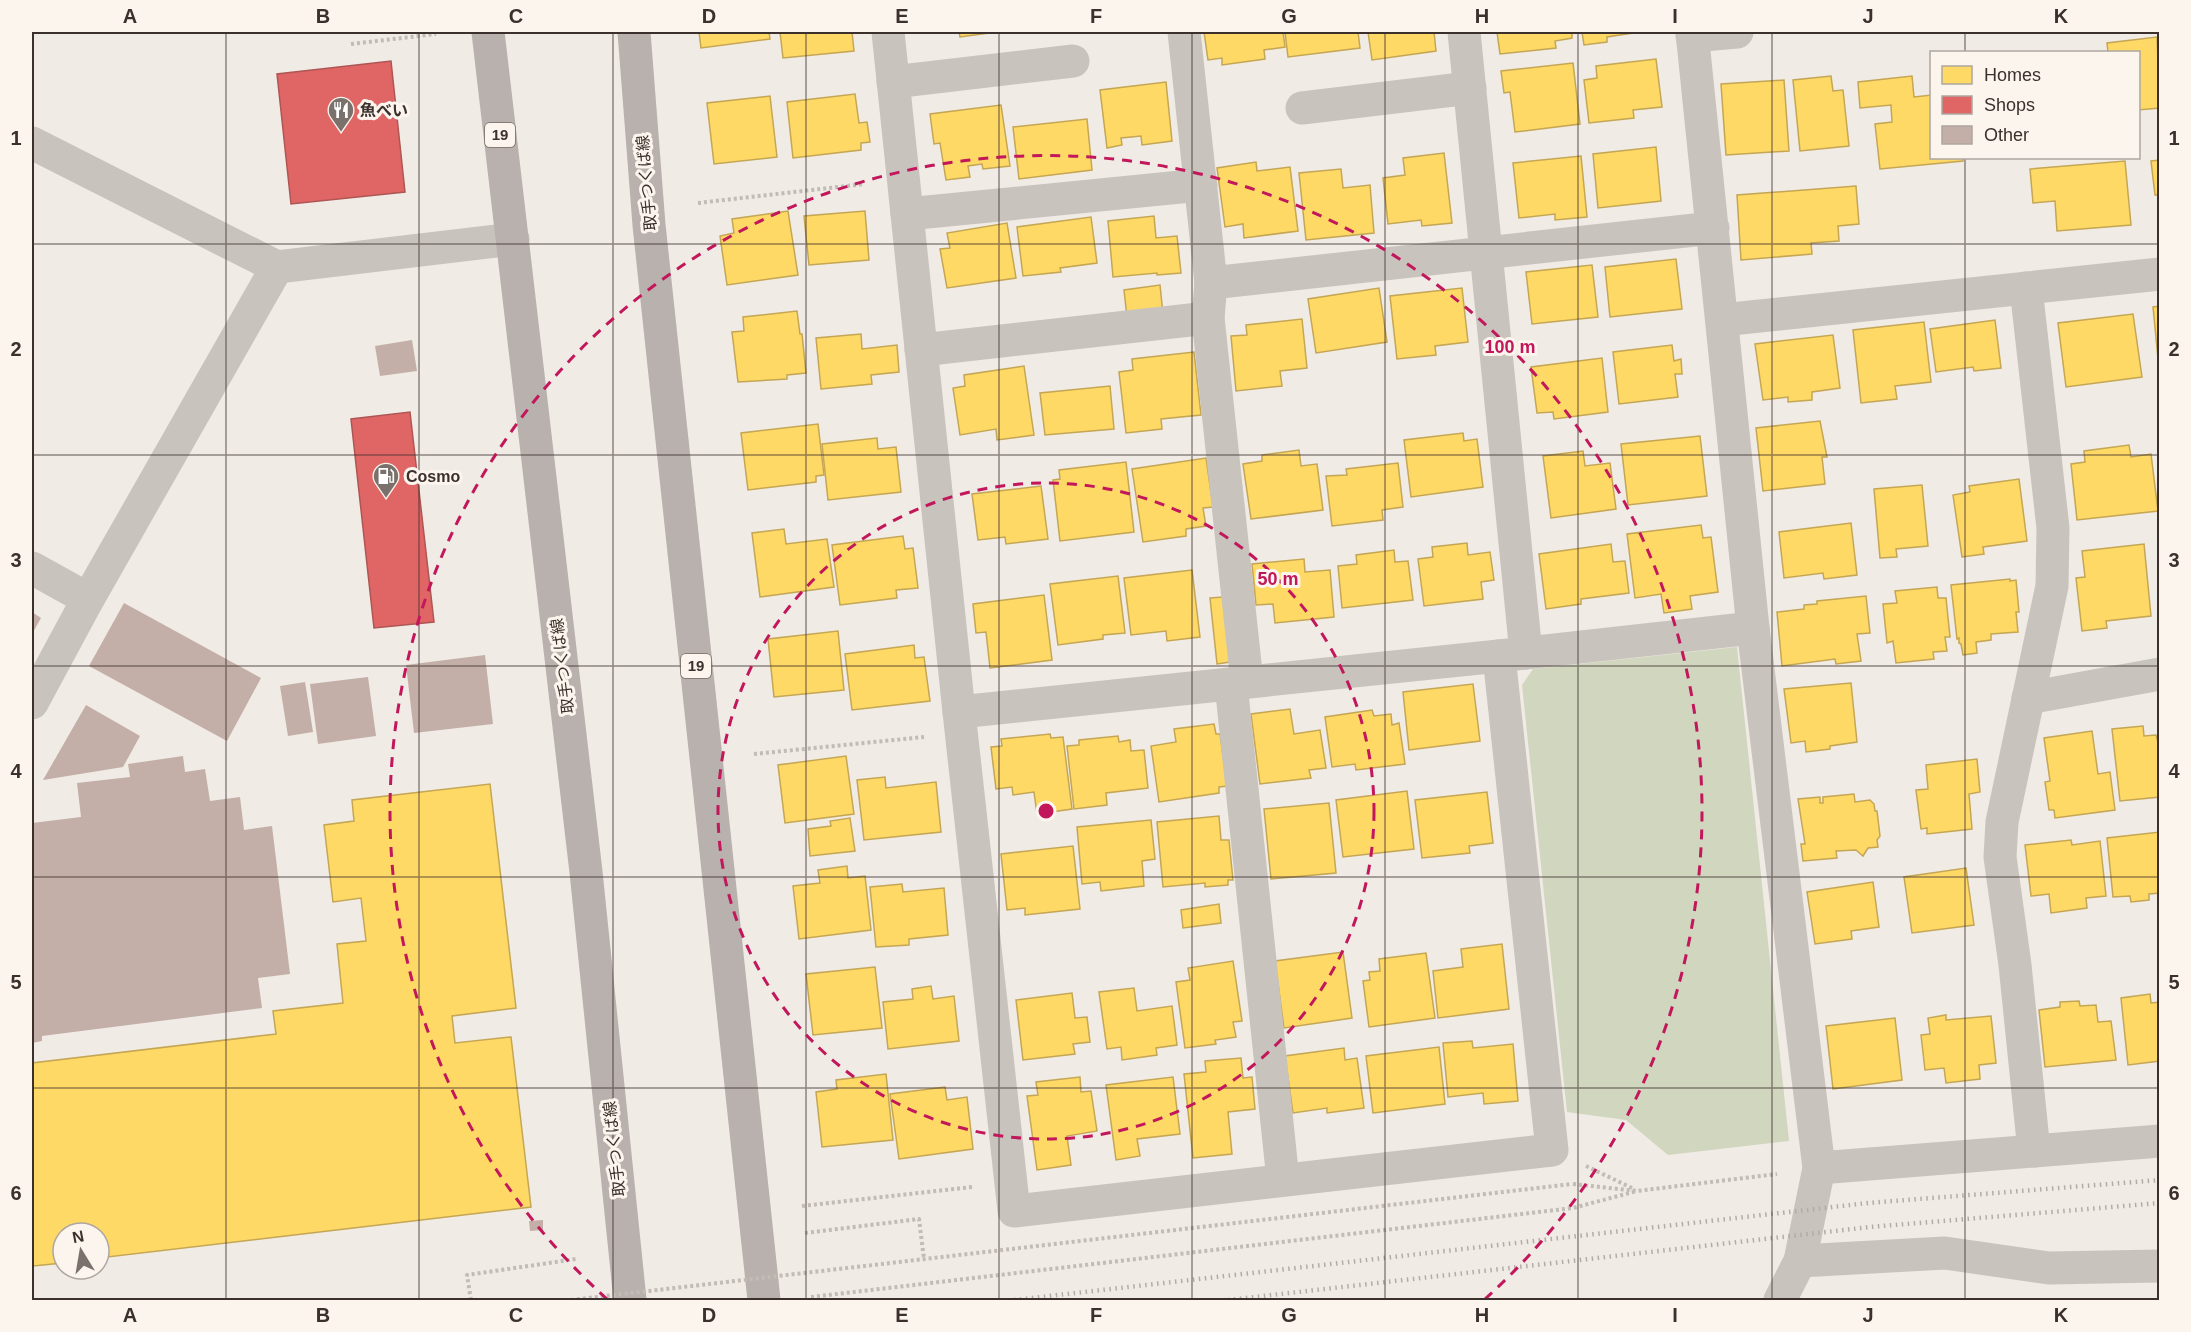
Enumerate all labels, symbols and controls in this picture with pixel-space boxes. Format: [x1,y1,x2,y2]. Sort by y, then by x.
text: A [123,5,137,27]
text: B [316,5,330,27]
text: C [509,5,523,27]
text: D [702,5,716,27]
text: E [895,5,909,27]
text: F [1090,5,1102,27]
text: G [1281,5,1297,27]
text: H [1475,5,1489,27]
text: I [1672,5,1678,27]
text: J [1862,5,1874,27]
text: K [2054,5,2069,27]
legend [1930,51,2140,159]
text: Homes [1984,65,2041,85]
restaurant icon: 魚べい [326,95,356,133]
text: Shops [1984,95,2035,115]
place label: 魚べい [360,101,408,119]
road number: 19 [485,123,515,147]
text: Other [1984,125,2029,145]
text: 1 [10,127,22,149]
text: 1 [2168,127,2180,149]
street label: 取手つくば線 [634,134,659,232]
text: 100 m [1484,337,1536,357]
text: 2 [10,338,22,360]
text: 2 [2168,338,2180,360]
fuel station icon: Cosmo [371,461,401,499]
place label: Cosmo [406,468,460,485]
text: 3 [10,549,22,571]
text: 3 [2168,549,2180,571]
text: 50 m [1257,569,1299,589]
street label: 取手つくば線 [548,617,577,715]
road number: 19 [681,654,711,678]
text: 4 [10,760,22,782]
text: 4 [2168,760,2180,782]
centre of rings [1036,801,1056,821]
text: 5 [10,971,22,993]
text: 5 [2168,971,2180,993]
street label: 取手つくば線 [601,1100,628,1198]
text: 6 [10,1182,22,1204]
text: 6 [2168,1182,2180,1204]
north arrow [51,1221,111,1281]
text: N [71,1227,86,1246]
text: A [123,1304,137,1326]
text: B [316,1304,330,1326]
text: C [509,1304,523,1326]
text: D [702,1304,716,1326]
text: E [895,1304,909,1326]
text: F [1090,1304,1102,1326]
text: G [1281,1304,1297,1326]
text: H [1475,1304,1489,1326]
text: I [1672,1304,1678,1326]
text: J [1862,1304,1874,1326]
text: K [2054,1304,2069,1326]

